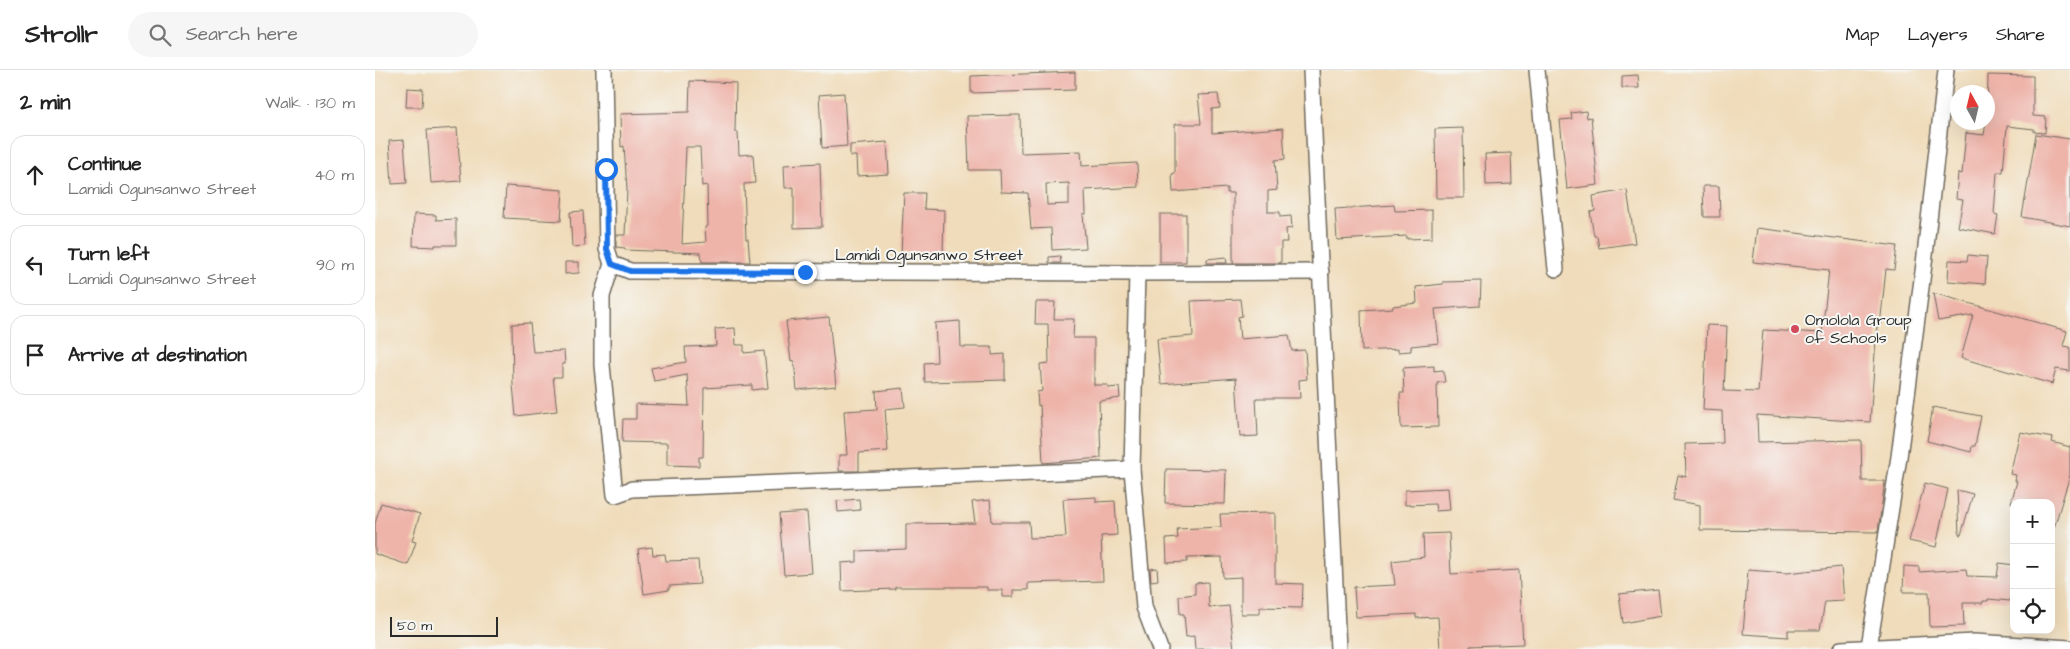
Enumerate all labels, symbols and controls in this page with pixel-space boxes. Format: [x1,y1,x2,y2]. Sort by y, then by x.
search box [128,12,478,57]
text: Strollr [25,18,98,52]
icon: search [146,21,174,49]
text: Search here [186,21,298,48]
text: Map [1845,22,1879,47]
text: Layers [1907,22,1968,47]
text: Share [1996,22,2045,47]
north arrow [1950,85,1995,130]
text: 2 min [20,88,70,117]
text: Walk · 130 m [265,92,355,114]
text: Continue [68,151,142,178]
route start [595,158,618,181]
icon: ahead [21,161,49,189]
text: 40 m [314,164,354,186]
text: Lamidi Ogunsanwo Street [68,178,256,200]
text: Turn left [68,241,149,268]
street label: Lamidi Ogunsanwo Street [835,244,1024,267]
icon: left [21,251,49,279]
text: 90 m [316,254,354,276]
route end [794,261,817,284]
text: Lamidi Ogunsanwo Street [68,268,256,290]
place label: Omolola Group of Schools [1805,309,1912,349]
marker: Omolola Group of Schools [1789,323,1801,335]
icon: arrive [21,341,49,369]
text: Arrive at destination [68,342,247,369]
map controls [2010,499,2055,634]
button: + [2010,499,2055,544]
button: − [2010,544,2055,589]
button: locate [2010,589,2055,634]
scale bar [390,614,497,637]
text: 50 m [397,616,432,636]

